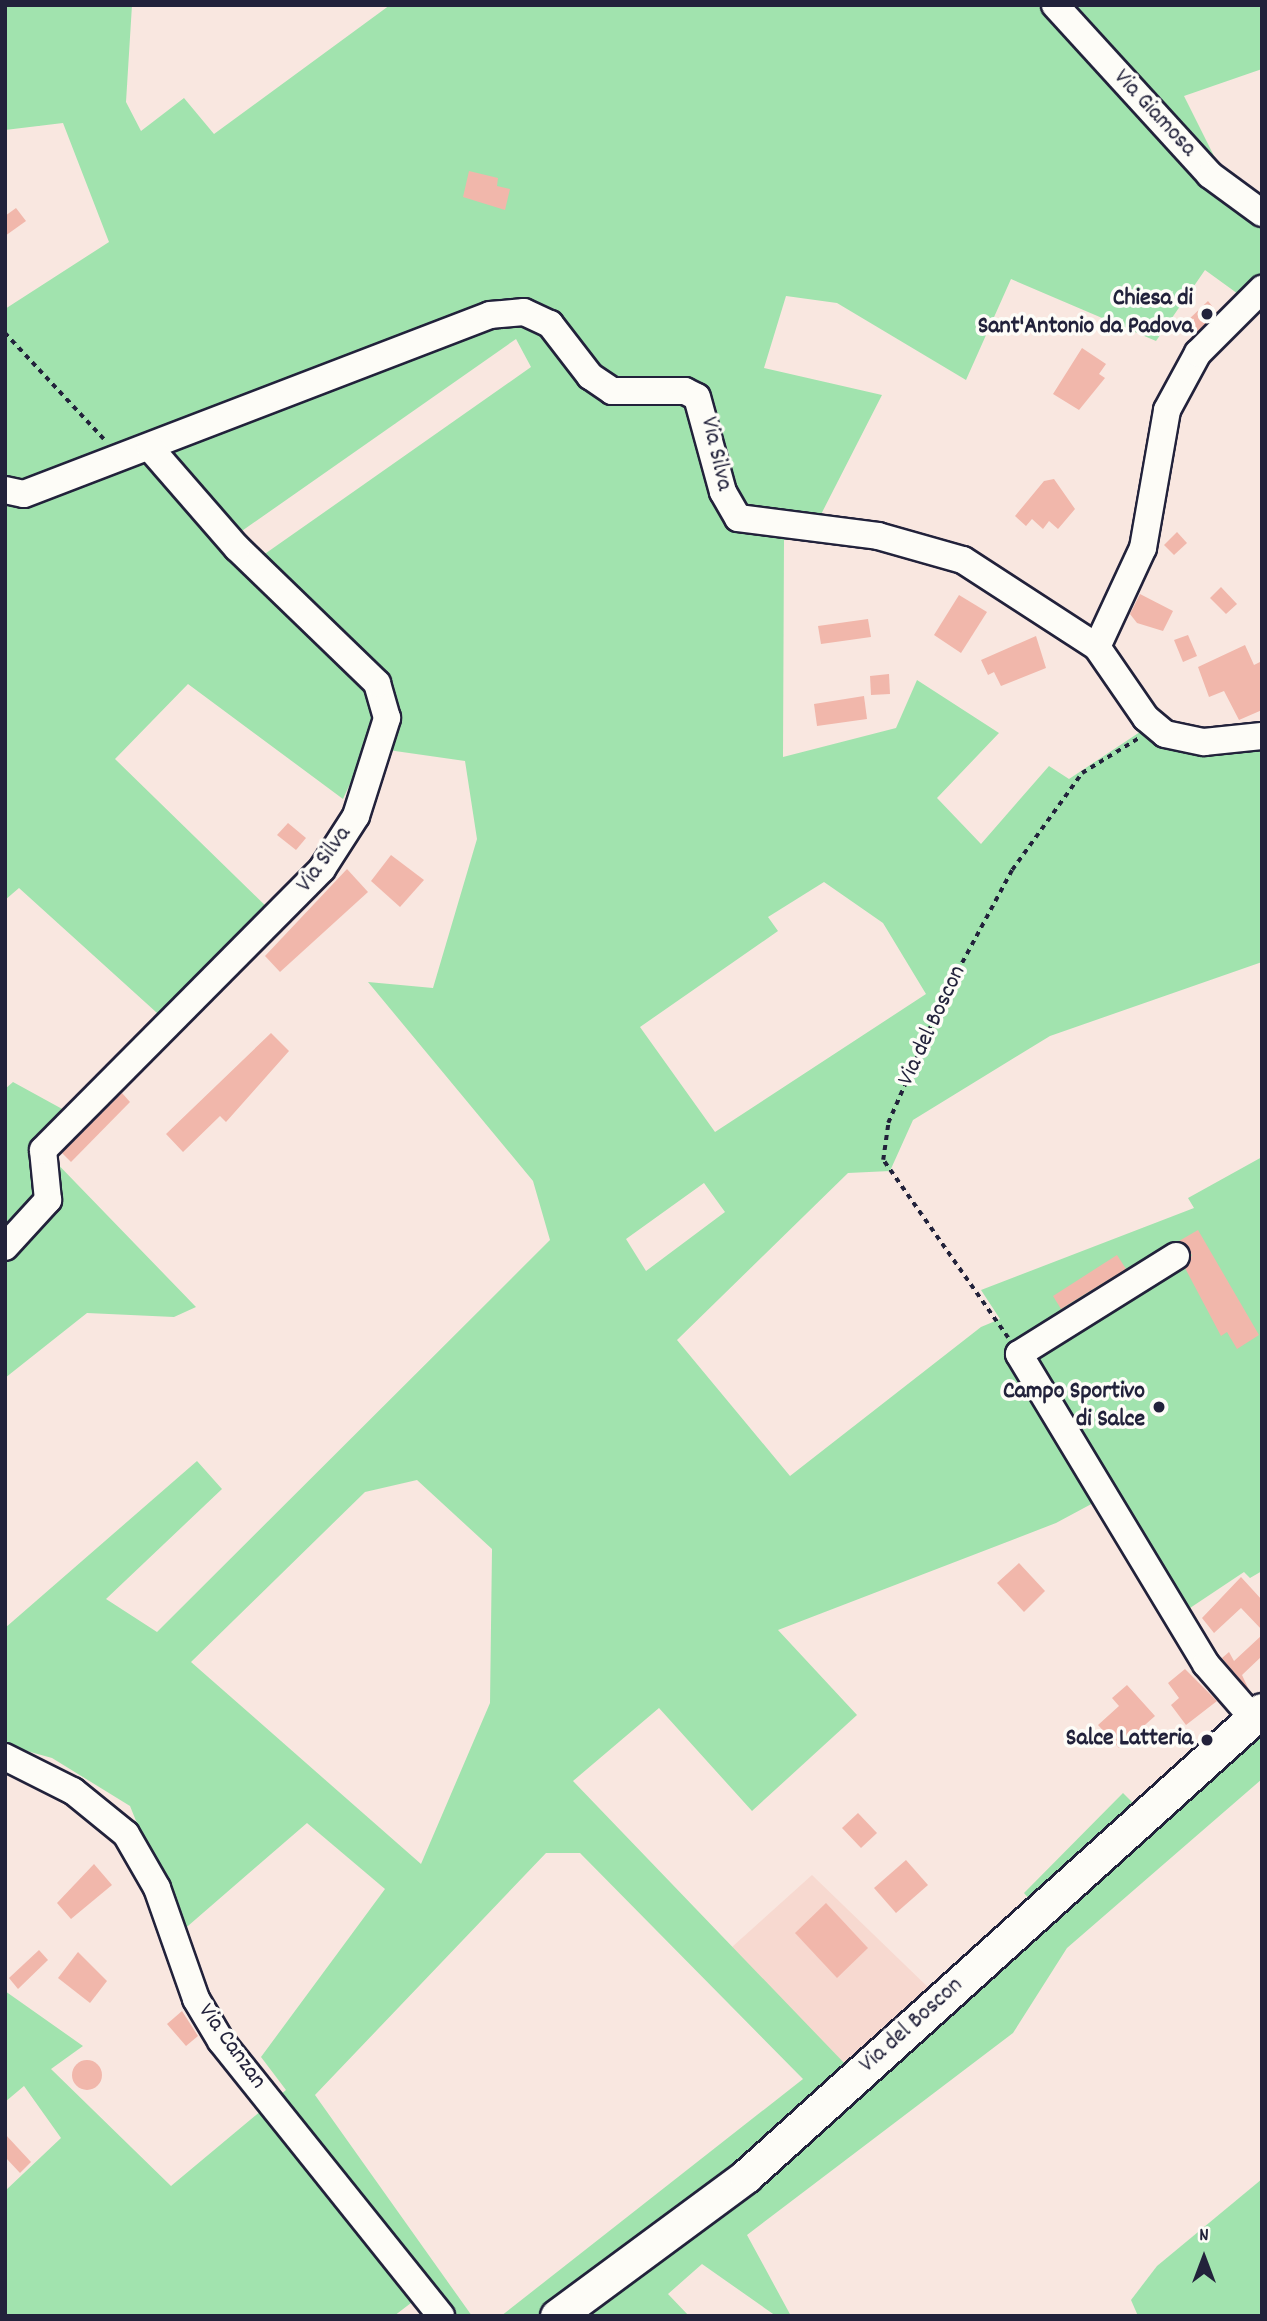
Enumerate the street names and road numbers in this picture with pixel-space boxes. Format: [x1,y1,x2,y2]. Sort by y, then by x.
street label: Via Giamosa [1106,64,1202,164]
street label: Via Silva [693,414,737,494]
street label: Via Silva [291,821,359,899]
street label: Via del Boscon [893,961,973,1091]
street label: Via del Boscon [854,1972,970,2080]
street label: Via Canzan [190,1999,272,2095]

